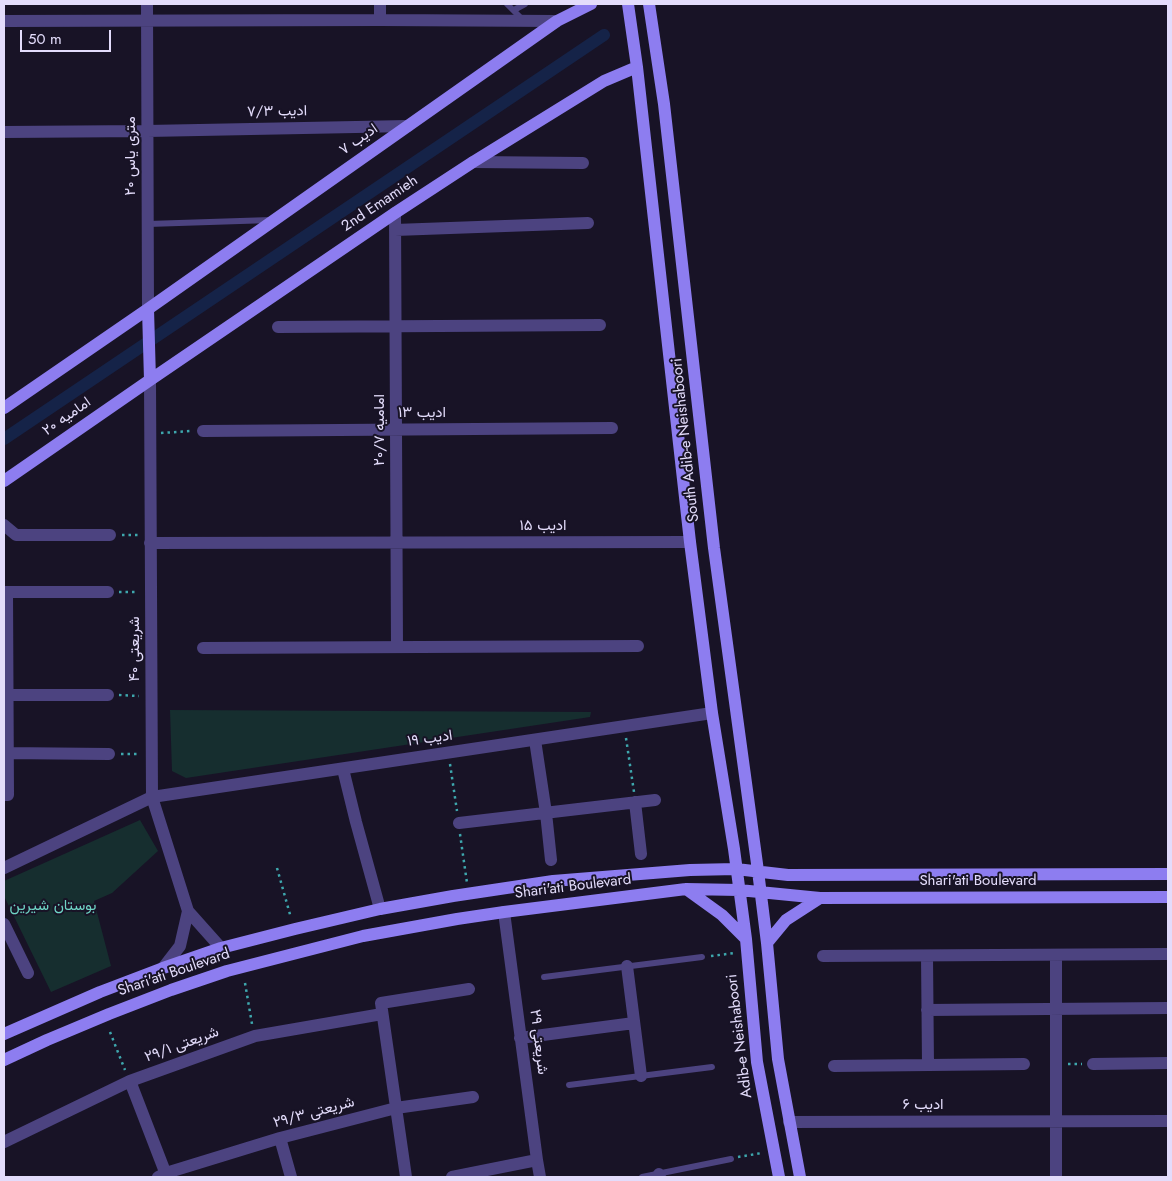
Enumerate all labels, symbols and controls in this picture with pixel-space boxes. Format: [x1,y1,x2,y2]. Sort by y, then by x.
scale bar [22,20,114,52]
text: 50 m [28,28,62,50]
street label: ادیب ۷/۳ [247,102,307,122]
street label: ۲۰ متری یاس [122,116,140,196]
street label: ادیب ۷ [336,120,382,160]
street label: 2nd Emamieh [339,172,421,236]
street label: South Adib-e Neishaboori [668,357,704,523]
street label: امامیه ۲۰ [39,394,95,440]
street label: امامیه ۲۰/۷ [371,394,389,466]
street label: ادیب ۱۳ [398,404,446,422]
street label: ادیب ۱۵ [520,517,566,535]
street label: شریعتی ۴۰ [126,616,144,682]
street label: ادیب ۱۹ [406,727,454,751]
street label: Shari'ati Boulevard [514,871,632,903]
street label: Shari'ati Boulevard [919,872,1037,890]
park label: بوستان شیرین [10,897,96,915]
street label: Shari'ati Boulevard [116,945,232,1001]
street label: Adib-e Neishaboori [723,973,757,1099]
street label: شریعتی ۲۹ [525,1008,551,1076]
street label: شریعتی ۲۹/۱ [142,1023,222,1067]
street label: شریعتی ۲۹/۳ [272,1094,356,1132]
street label: ادیب ۶ [902,1096,944,1114]

